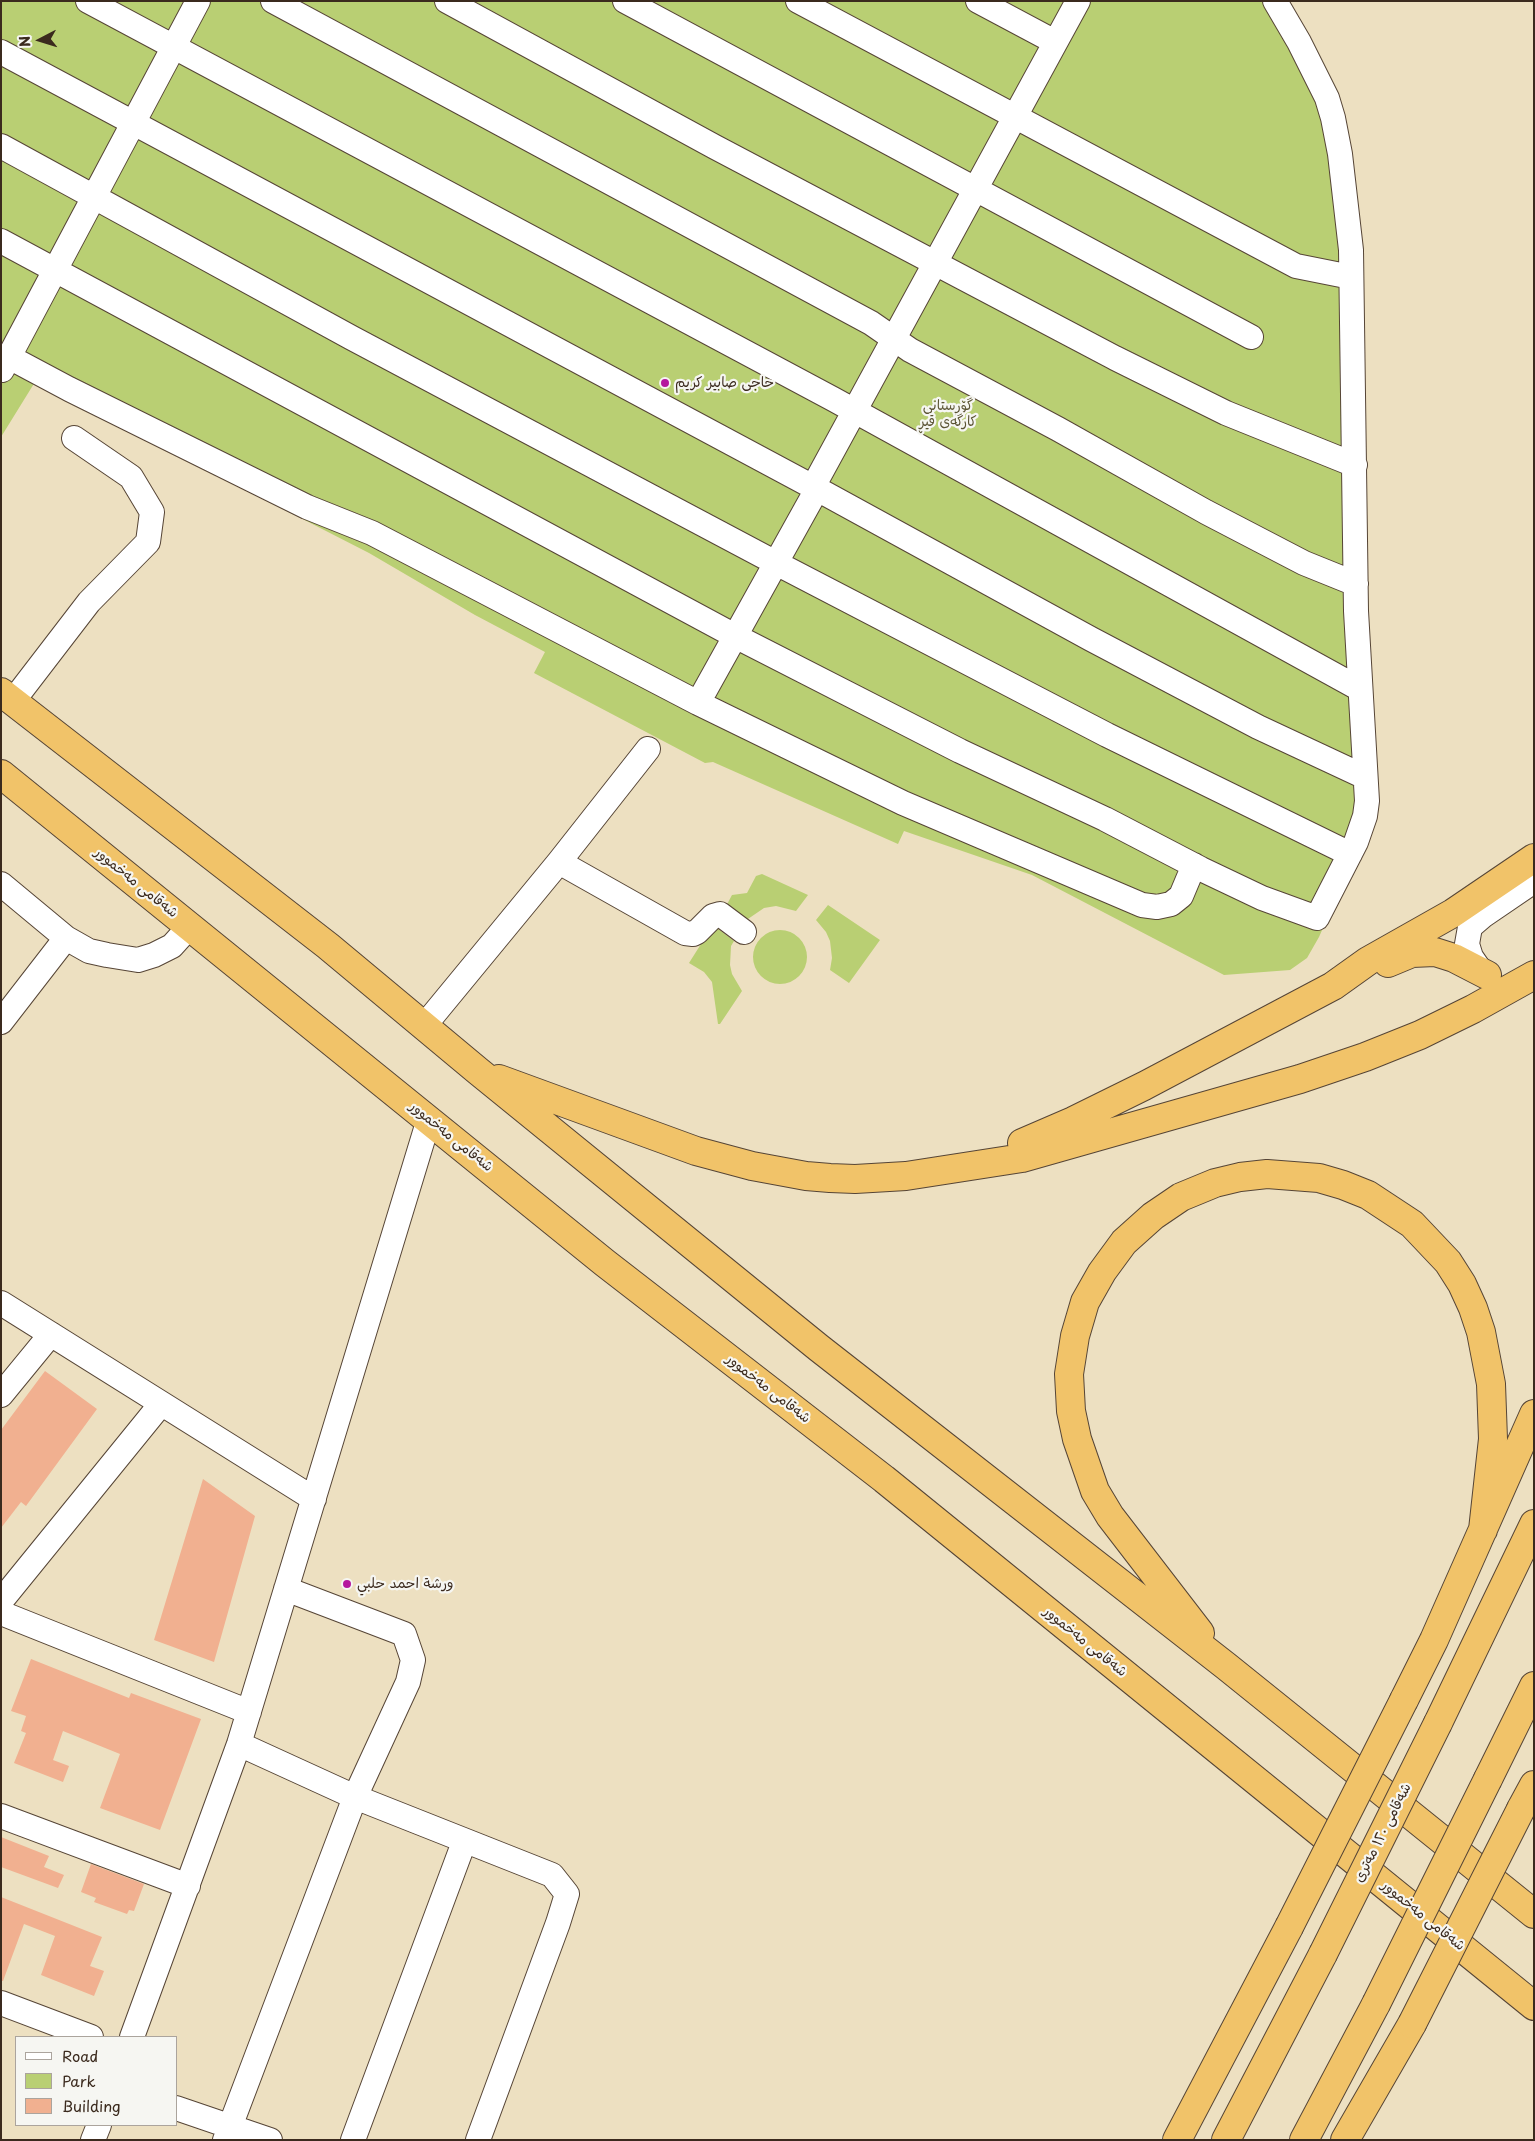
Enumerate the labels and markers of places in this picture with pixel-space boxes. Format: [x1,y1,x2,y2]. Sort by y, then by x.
place label: حاجی صابیر کریم [675,375,774,391]
marker: حاجی صابیر کریم [659,377,671,389]
place label: ورشة احمد حلبي [357,1576,454,1592]
marker: ورشة احمد حلبي [341,1578,353,1590]

